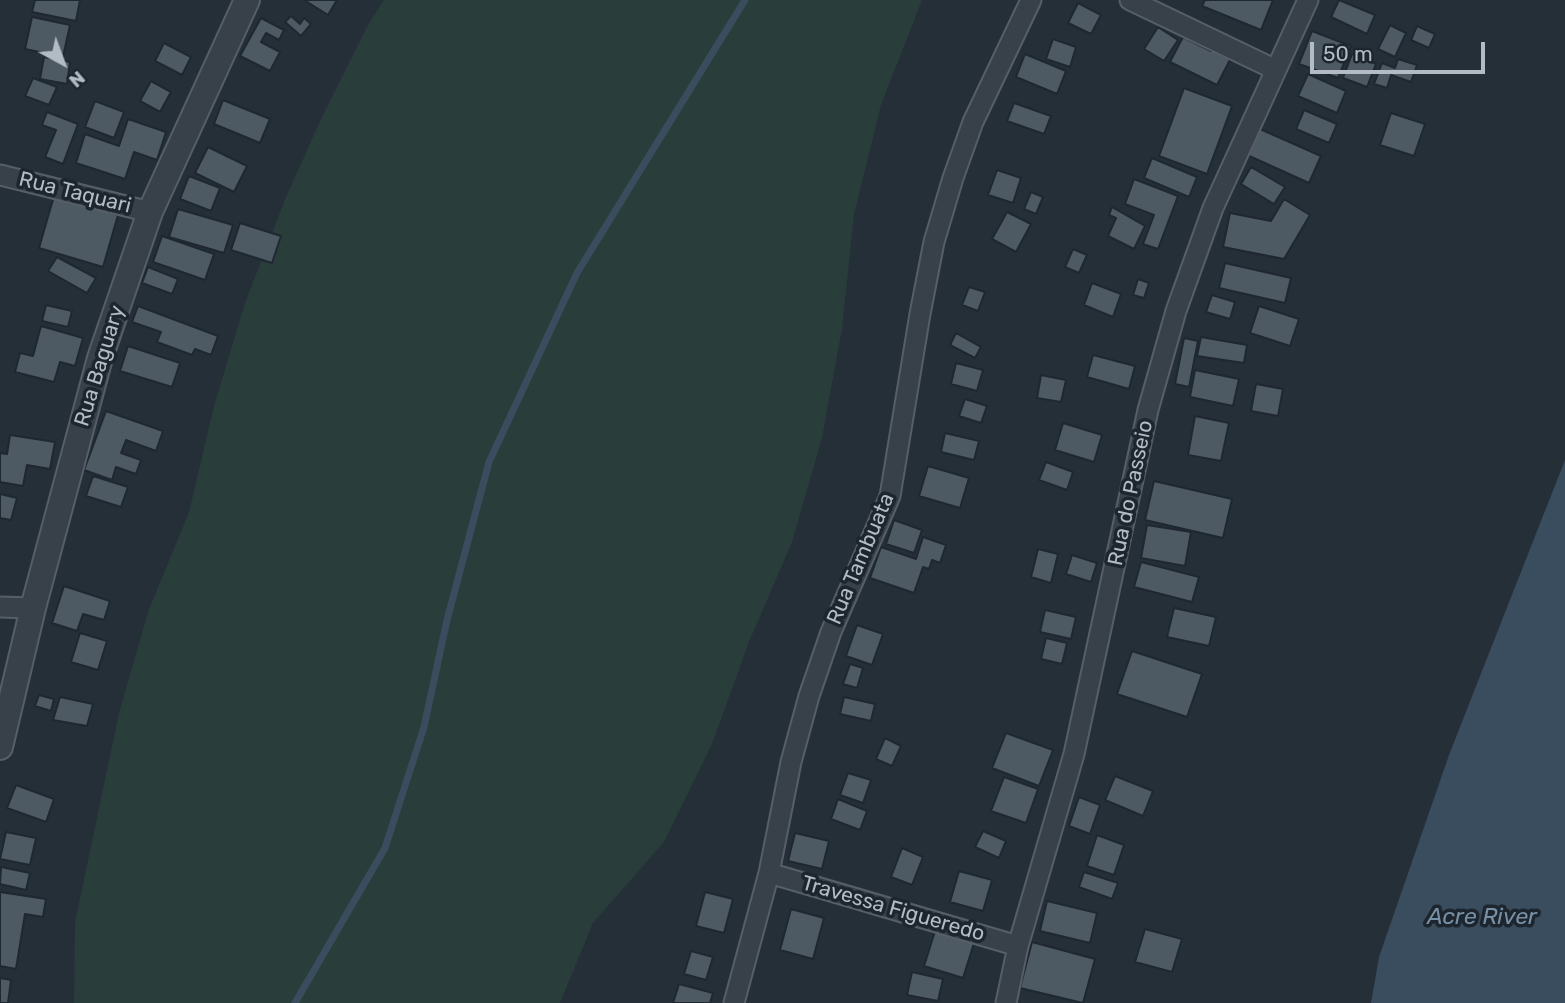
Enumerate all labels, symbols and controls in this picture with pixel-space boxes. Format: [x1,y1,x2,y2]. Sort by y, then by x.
north arrow [28,28,98,98]
scale bar [1313,28,1488,72]
text: 50 m [1323,41,1373,66]
text: N [64,66,90,92]
street label: Rua Taquari [16,167,134,219]
street label: Rua Baguary [70,303,130,429]
street label: Rua do Passeio [1103,418,1159,568]
street label: Rua Tambuata [822,490,900,628]
street label: Travessa Figueredo [799,871,987,947]
water label: Acre River [1427,903,1537,931]

